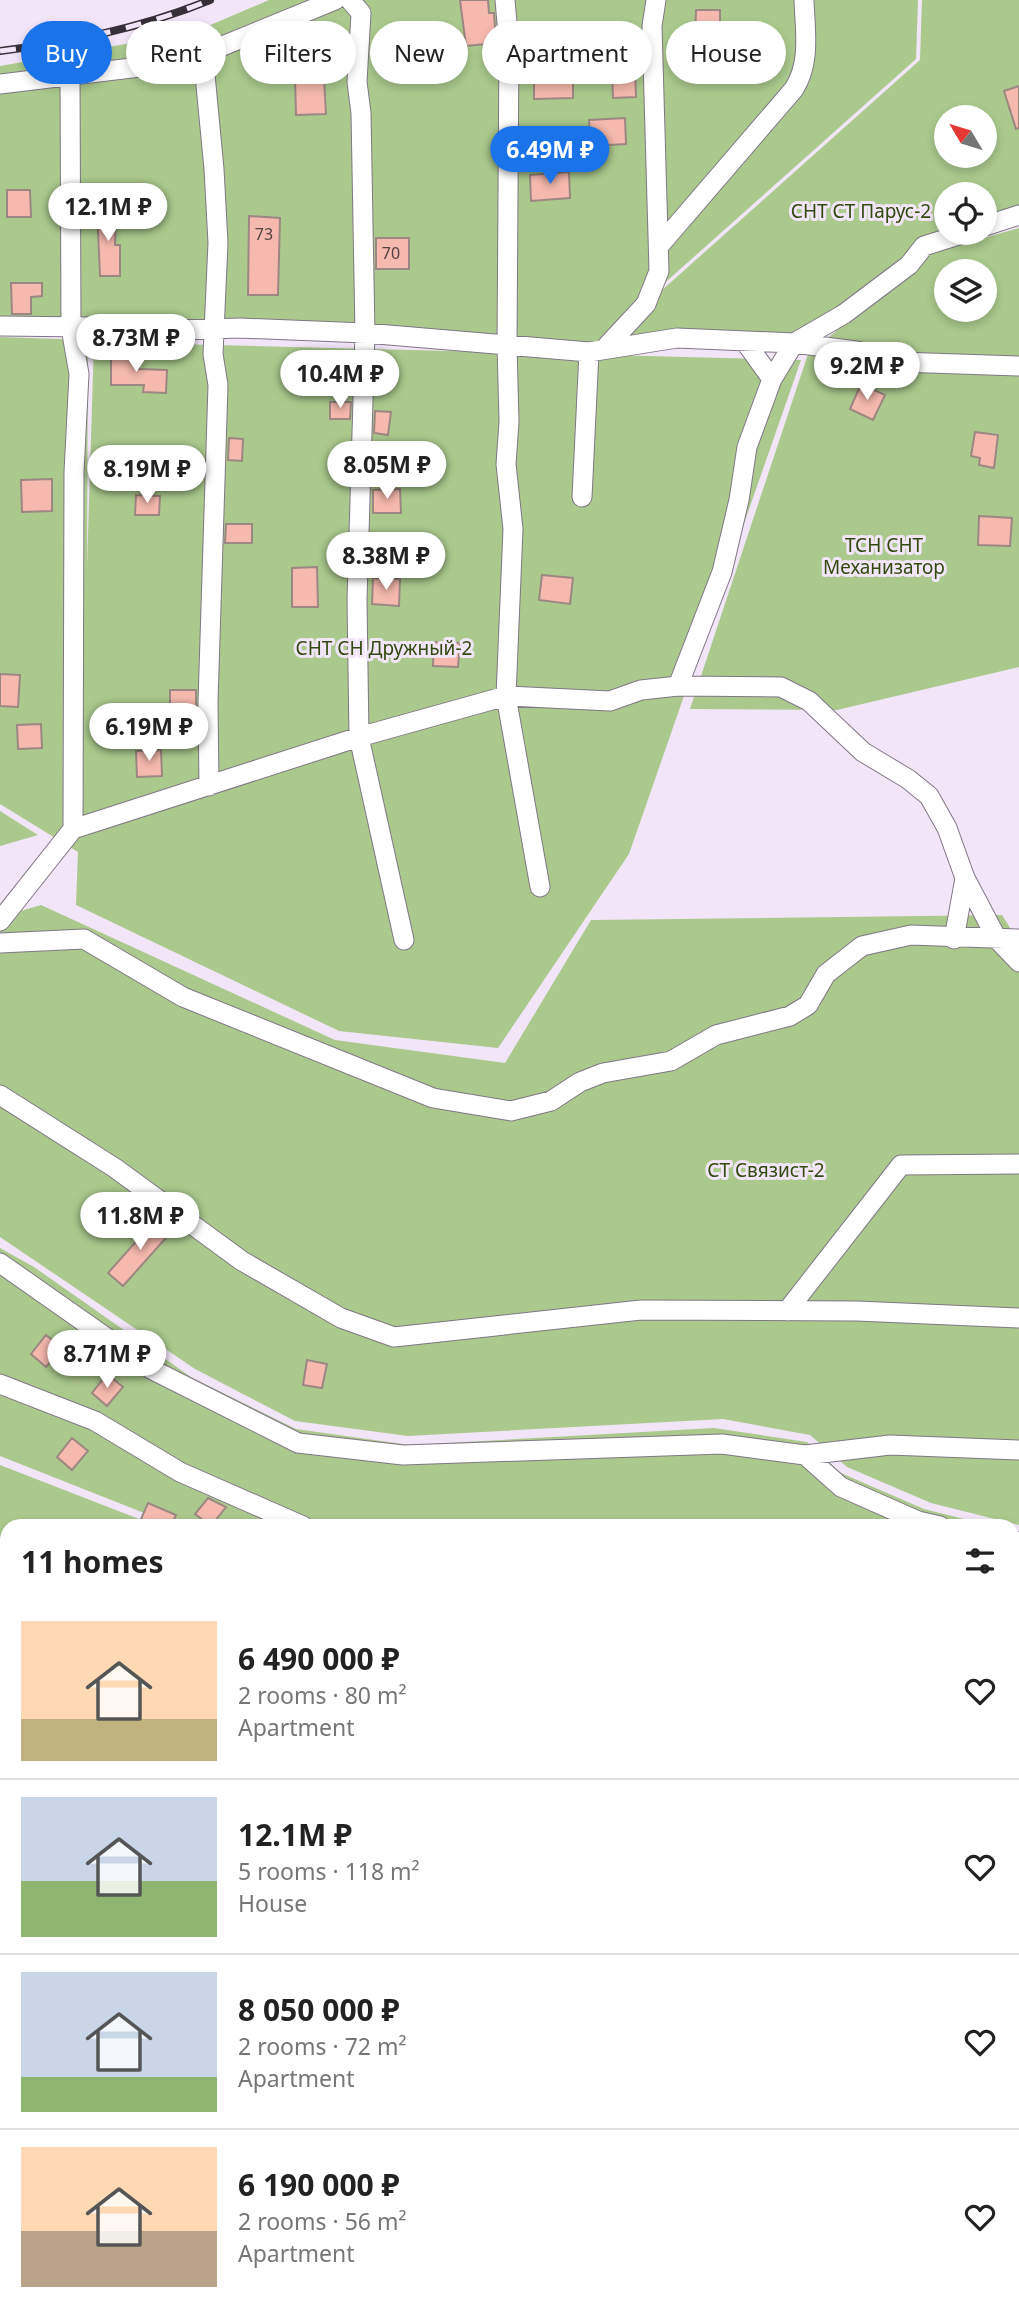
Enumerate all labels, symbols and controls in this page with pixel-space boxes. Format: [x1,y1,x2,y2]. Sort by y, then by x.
chip: Buy [21,21,112,84]
chip: Rent [126,21,226,84]
chip: Filters [240,21,356,84]
chip: New [370,21,468,84]
chip: Apartment [482,21,652,84]
chip: House [666,21,786,84]
north arrow [934,105,998,168]
map controls [934,105,997,322]
pin: 6.49M ₽ [485,127,615,186]
text: 6.49M ₽ [506,133,594,165]
button: locate [934,182,997,245]
pin: 12.1M ₽ [43,184,173,243]
text: 12.1M ₽ [64,190,152,222]
park label: СНТ СТ Парус-2 [791,198,931,224]
house number: 73 [255,223,273,245]
house number: 70 [382,242,400,264]
button: layers [934,259,997,322]
pin: 8.73M ₽ [71,314,201,374]
text: 8.73M ₽ [92,321,180,353]
pin: 9.2M ₽ [810,342,924,402]
text: 9.2M ₽ [830,349,904,381]
pin: 10.4M ₽ [275,350,405,410]
text: 10.4M ₽ [296,357,384,389]
pin: 8.05M ₽ [322,442,452,501]
pin: 8.19M ₽ [82,446,212,505]
text: 8.05M ₽ [343,448,431,480]
text: 8.19M ₽ [103,452,191,484]
pin: 8.38M ₽ [321,532,451,592]
park label: ТСН СНТ Механизатор [823,532,945,580]
text: 8.38M ₽ [342,539,430,571]
park label: СНТ СН Дружный-2 [296,635,472,661]
pin: 6.19M ₽ [84,704,214,763]
text: 6.19M ₽ [105,710,193,742]
park label: СТ Связист-2 [707,1157,825,1183]
pin: 11.8M ₽ [75,1192,205,1252]
text: 11.8M ₽ [96,1199,184,1231]
pin: 8.71M ₽ [42,1330,172,1390]
text: 8.71M ₽ [63,1337,151,1369]
text: 11 homes [21,1541,164,1582]
icon: filters [961,1542,999,1580]
text: 6 490 000 ₽ [238,1638,400,1679]
icon: home [77,1649,161,1733]
icon: heart [961,1672,999,1710]
text: 2 rooms · 80 m² [238,1679,407,1711]
text: Apartment [238,1711,355,1743]
text: 12.1M ₽ [238,1814,352,1855]
icon: home [77,1825,161,1909]
icon: heart [961,1848,999,1886]
text: 5 rooms · 118 m² [238,1855,420,1887]
text: House [238,1887,307,1919]
text: 8 050 000 ₽ [238,1989,400,2030]
icon: home [77,2000,161,2084]
icon: heart [961,2023,999,2061]
text: 2 rooms · 72 m² [238,2030,407,2062]
text: Apartment [238,2062,355,2094]
text: 6 190 000 ₽ [238,2164,400,2205]
icon: home [77,2175,161,2259]
icon: heart [961,2198,999,2236]
text: 2 rooms · 56 m² [238,2205,407,2237]
text: Apartment [238,2237,355,2269]

